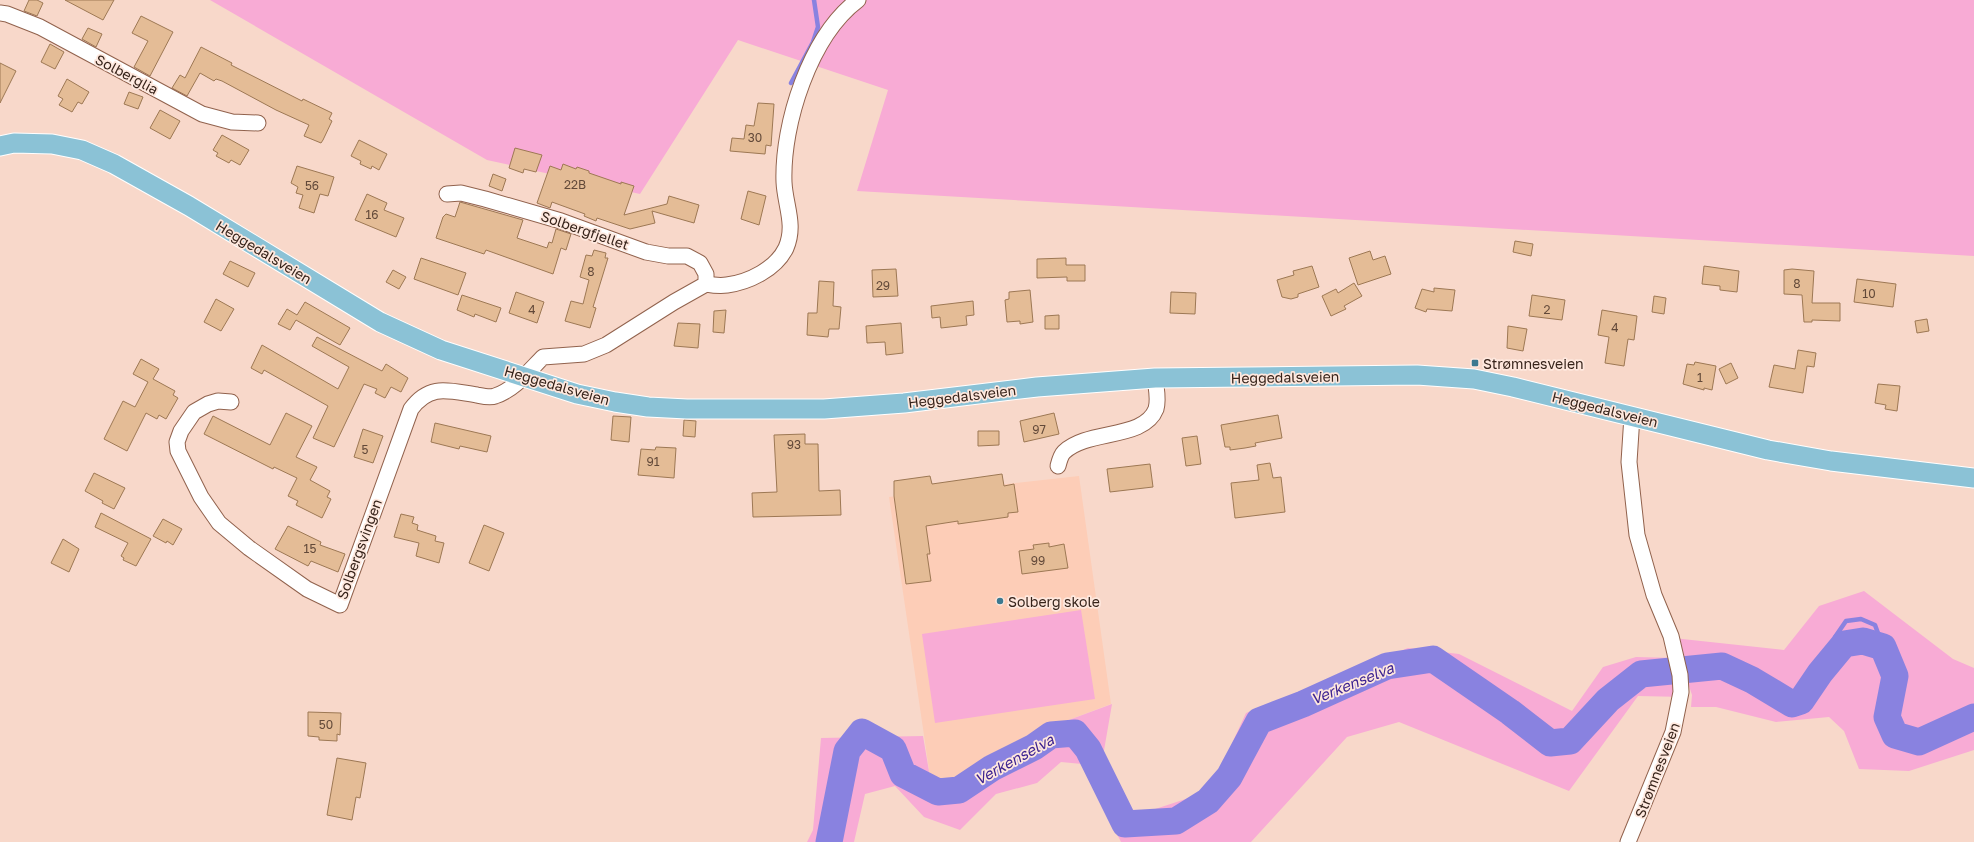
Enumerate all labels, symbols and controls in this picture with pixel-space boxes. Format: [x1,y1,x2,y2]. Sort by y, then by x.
street label: Solberglia [93,50,161,98]
house number: 30 [748,130,762,145]
house number: 22B [564,177,586,192]
house number: 56 [305,178,319,193]
house number: 16 [365,207,379,222]
street label: Solbergfjellet [539,207,631,253]
street label: Heggedalsveien [213,217,315,287]
house number: 8 [587,264,595,279]
house number: 8 [1793,276,1801,291]
house number: 29 [876,278,890,293]
house number: 10 [1862,286,1876,301]
house number: 4 [528,302,536,317]
house number: 2 [1544,302,1551,317]
house number: 4 [1611,320,1619,335]
place label: Strømnesveien [1483,355,1584,372]
marker: Strømnesveien [1470,358,1480,368]
street label: Heggedalsveien [502,362,612,408]
street label: Heggedalsveien [1231,368,1339,386]
house number: 1 [1697,370,1703,385]
street label: Heggedalsveien [907,381,1017,411]
street label: Heggedalsveien [1550,388,1660,430]
house number: 97 [1032,422,1046,437]
house number: 93 [787,437,801,452]
house number: 5 [362,442,369,457]
house number: 91 [646,454,660,469]
street label: Solbergsvingen [333,497,385,601]
house number: 15 [304,541,316,556]
house number: 99 [1031,553,1045,568]
place label: Solberg skole [1008,593,1100,610]
marker: Solberg skole [995,596,1005,606]
water label: Verkenselva [1308,658,1396,708]
house number: 50 [319,717,333,732]
street label: Strømnesveien [1631,720,1683,820]
water label: Verkenselva [971,730,1057,788]

